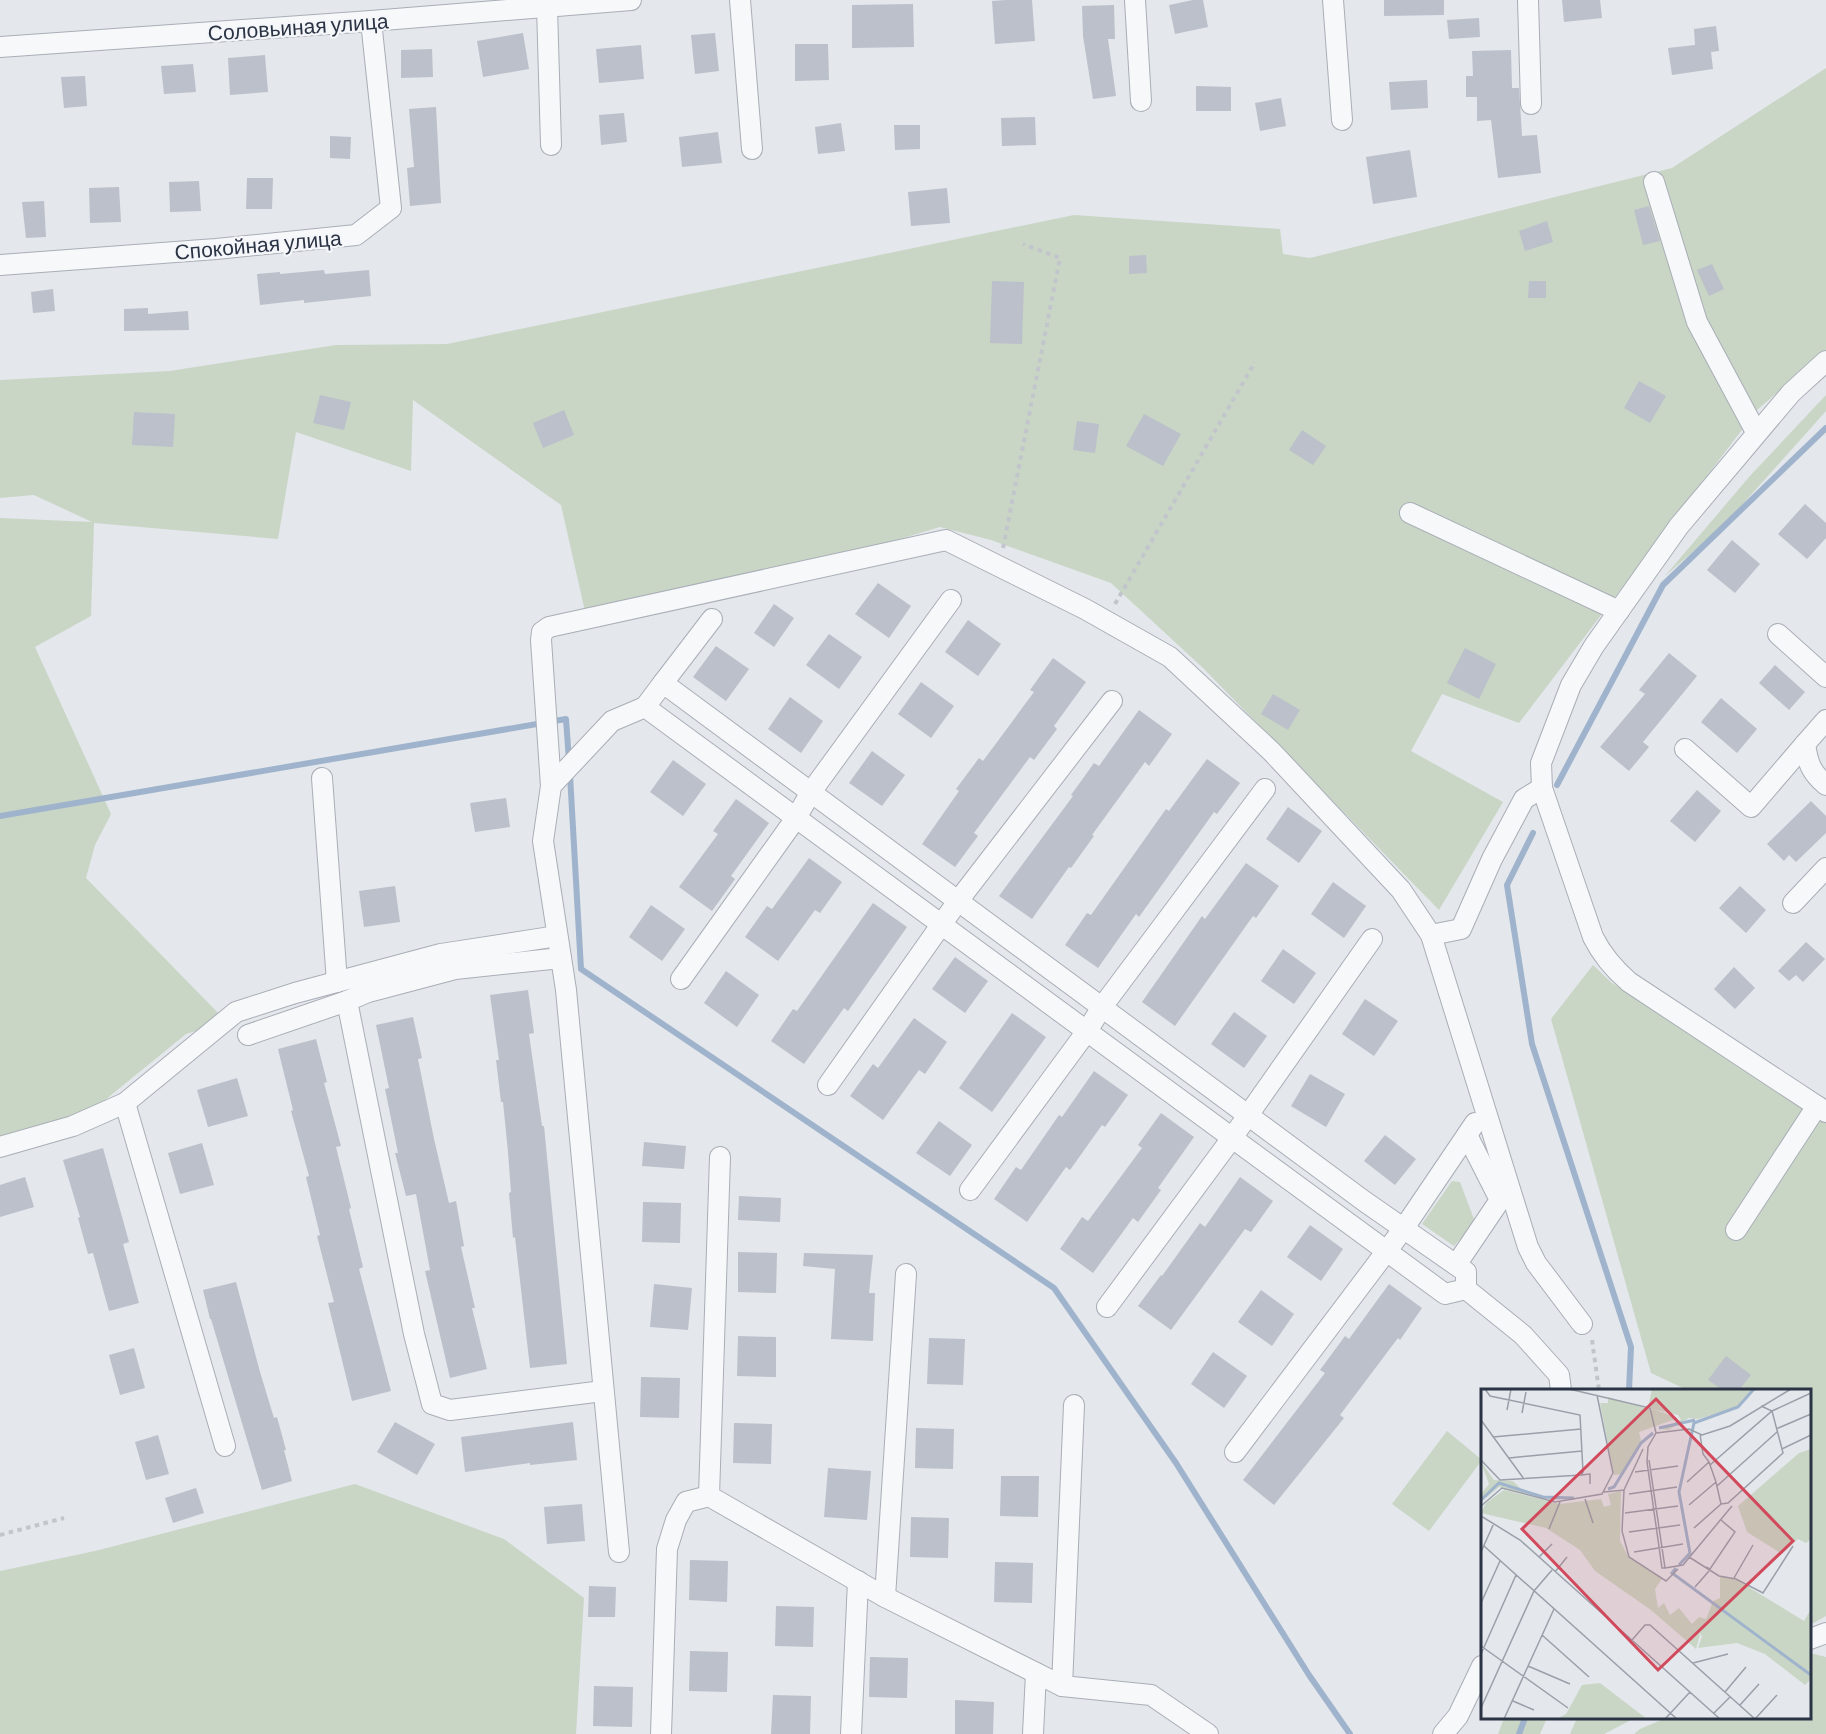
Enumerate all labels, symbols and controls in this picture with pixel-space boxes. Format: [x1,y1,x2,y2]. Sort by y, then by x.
street label: Соловьиная улица [207,7,389,45]
street label: Спокойная улица [173,224,343,264]
inset map [1481,1389,1811,1719]

